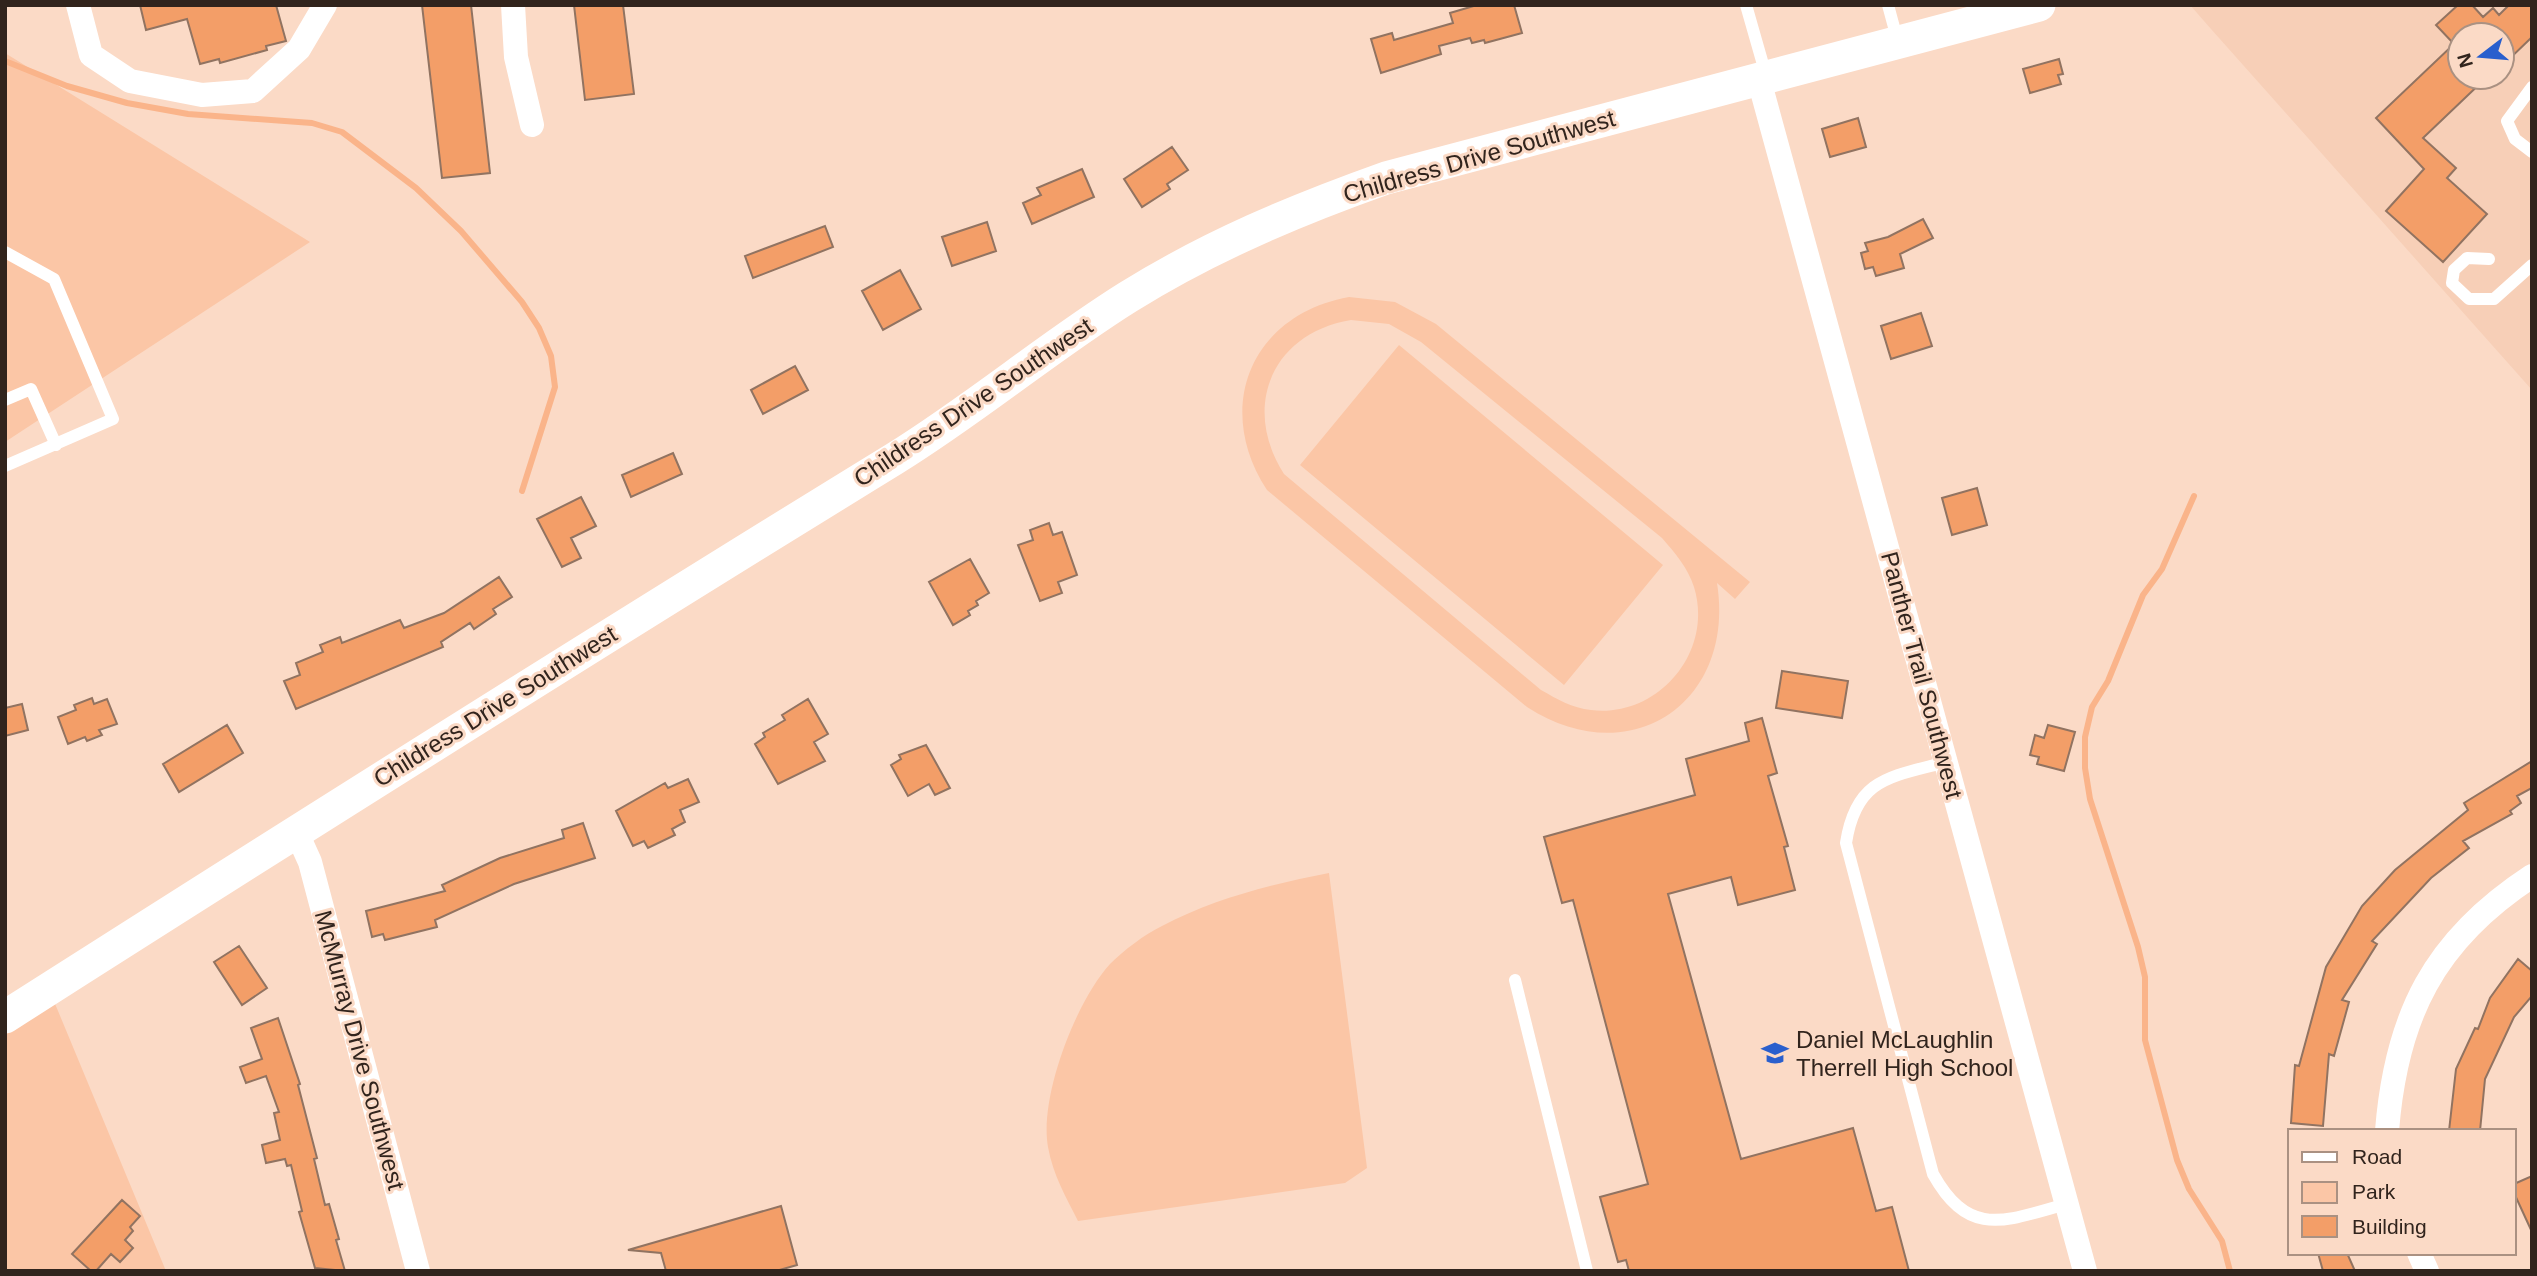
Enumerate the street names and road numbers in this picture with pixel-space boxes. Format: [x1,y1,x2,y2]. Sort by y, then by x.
street label: Childress Drive Southwest [1340,104,1618,208]
street label: Childress Drive Southwest [849,312,1097,492]
street label: Panther Trail Southwest [1876,548,1968,802]
street label: Childress Drive Southwest [369,620,622,792]
street label: McMurray Drive Southwest [310,907,410,1193]

